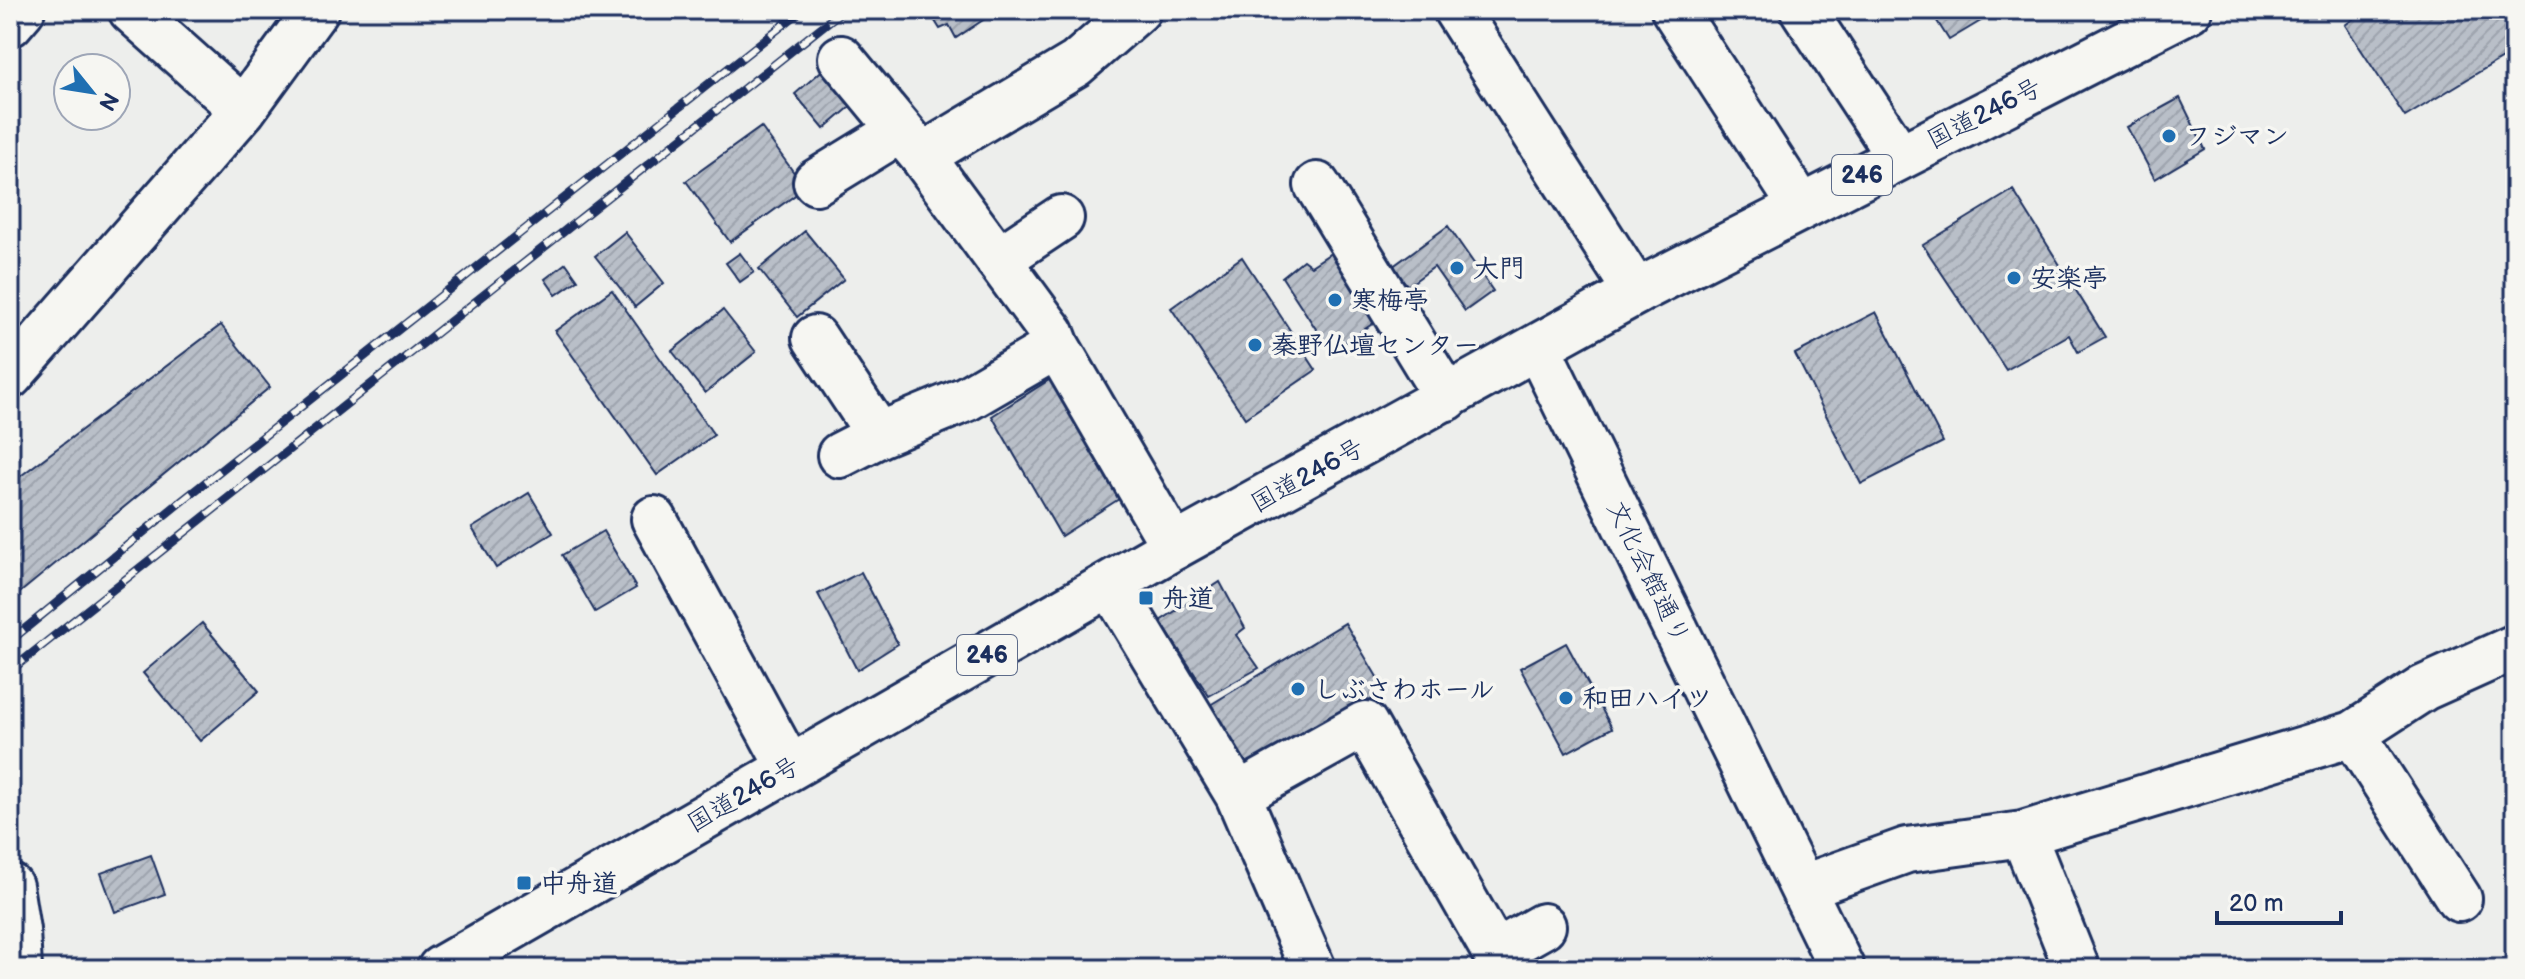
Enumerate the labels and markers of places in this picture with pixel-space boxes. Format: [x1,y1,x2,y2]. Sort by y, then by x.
place label: フジマン [2185,122,2289,153]
marker: フジマン [2160,127,2178,145]
place label: 大門 [1473,254,1525,285]
marker: 大門 [1448,259,1466,277]
place label: 安楽亭 [2030,264,2108,295]
marker: 安楽亭 [2005,269,2023,287]
place label: 寒梅亭 [1351,286,1429,317]
marker: 寒梅亭 [1326,291,1344,309]
place label: 秦野仏壇センター [1271,331,1479,362]
marker: 秦野仏壇センター [1246,336,1264,354]
place label: 舟道 [1162,584,1214,615]
marker: 舟道 [1137,589,1155,607]
place label: しぶさわホール [1314,675,1495,706]
marker: しぶさわホール [1289,680,1307,698]
place label: 和田ハイツ [1582,684,1712,715]
marker: 和田ハイツ [1557,689,1575,707]
place label: 中舟道 [540,869,618,900]
marker: 中舟道 [515,874,533,892]

